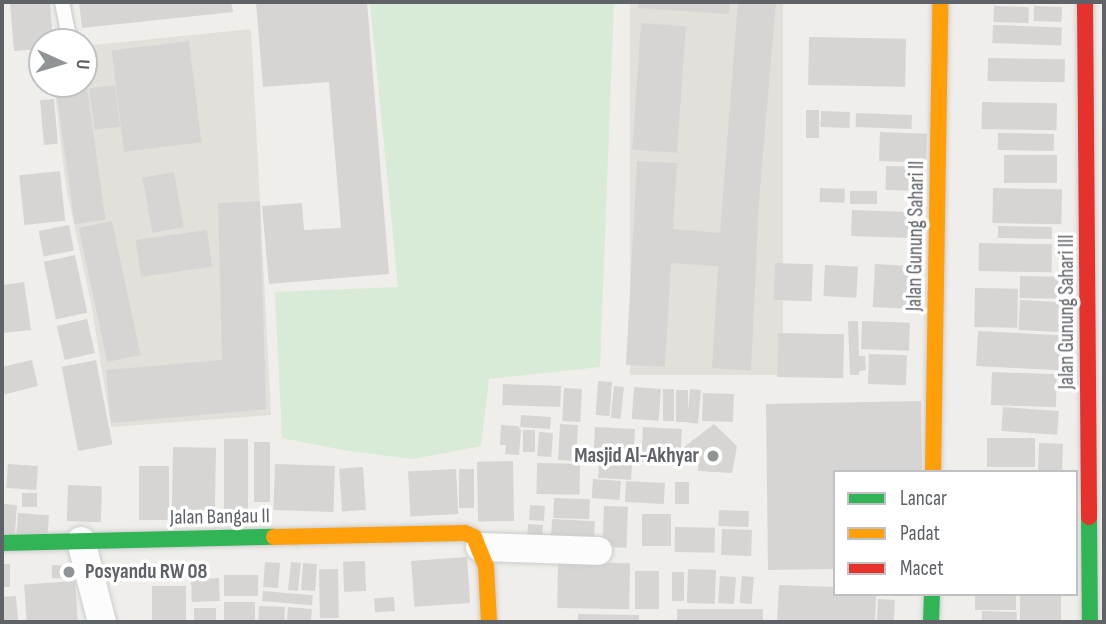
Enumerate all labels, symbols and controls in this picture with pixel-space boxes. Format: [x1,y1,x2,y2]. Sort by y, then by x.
north arrow [28,28,98,98]
text: U [71,59,94,70]
street label: Jalan Gunung Sahari II [902,161,930,311]
street label: Jalan Gunung Sahari III [1054,235,1080,389]
place label: Masjid Al-Akhyar [574,443,699,469]
marker: Masjid Al-Akhyar [705,448,721,464]
legend [833,470,1078,596]
text: Lancar [900,486,947,511]
street label: Jalan Bangau II [170,504,270,530]
text: Padat [900,521,940,546]
text: Macet [900,556,944,581]
place label: Posyandu RW 08 [85,559,208,585]
marker: Posyandu RW 08 [59,562,79,582]

